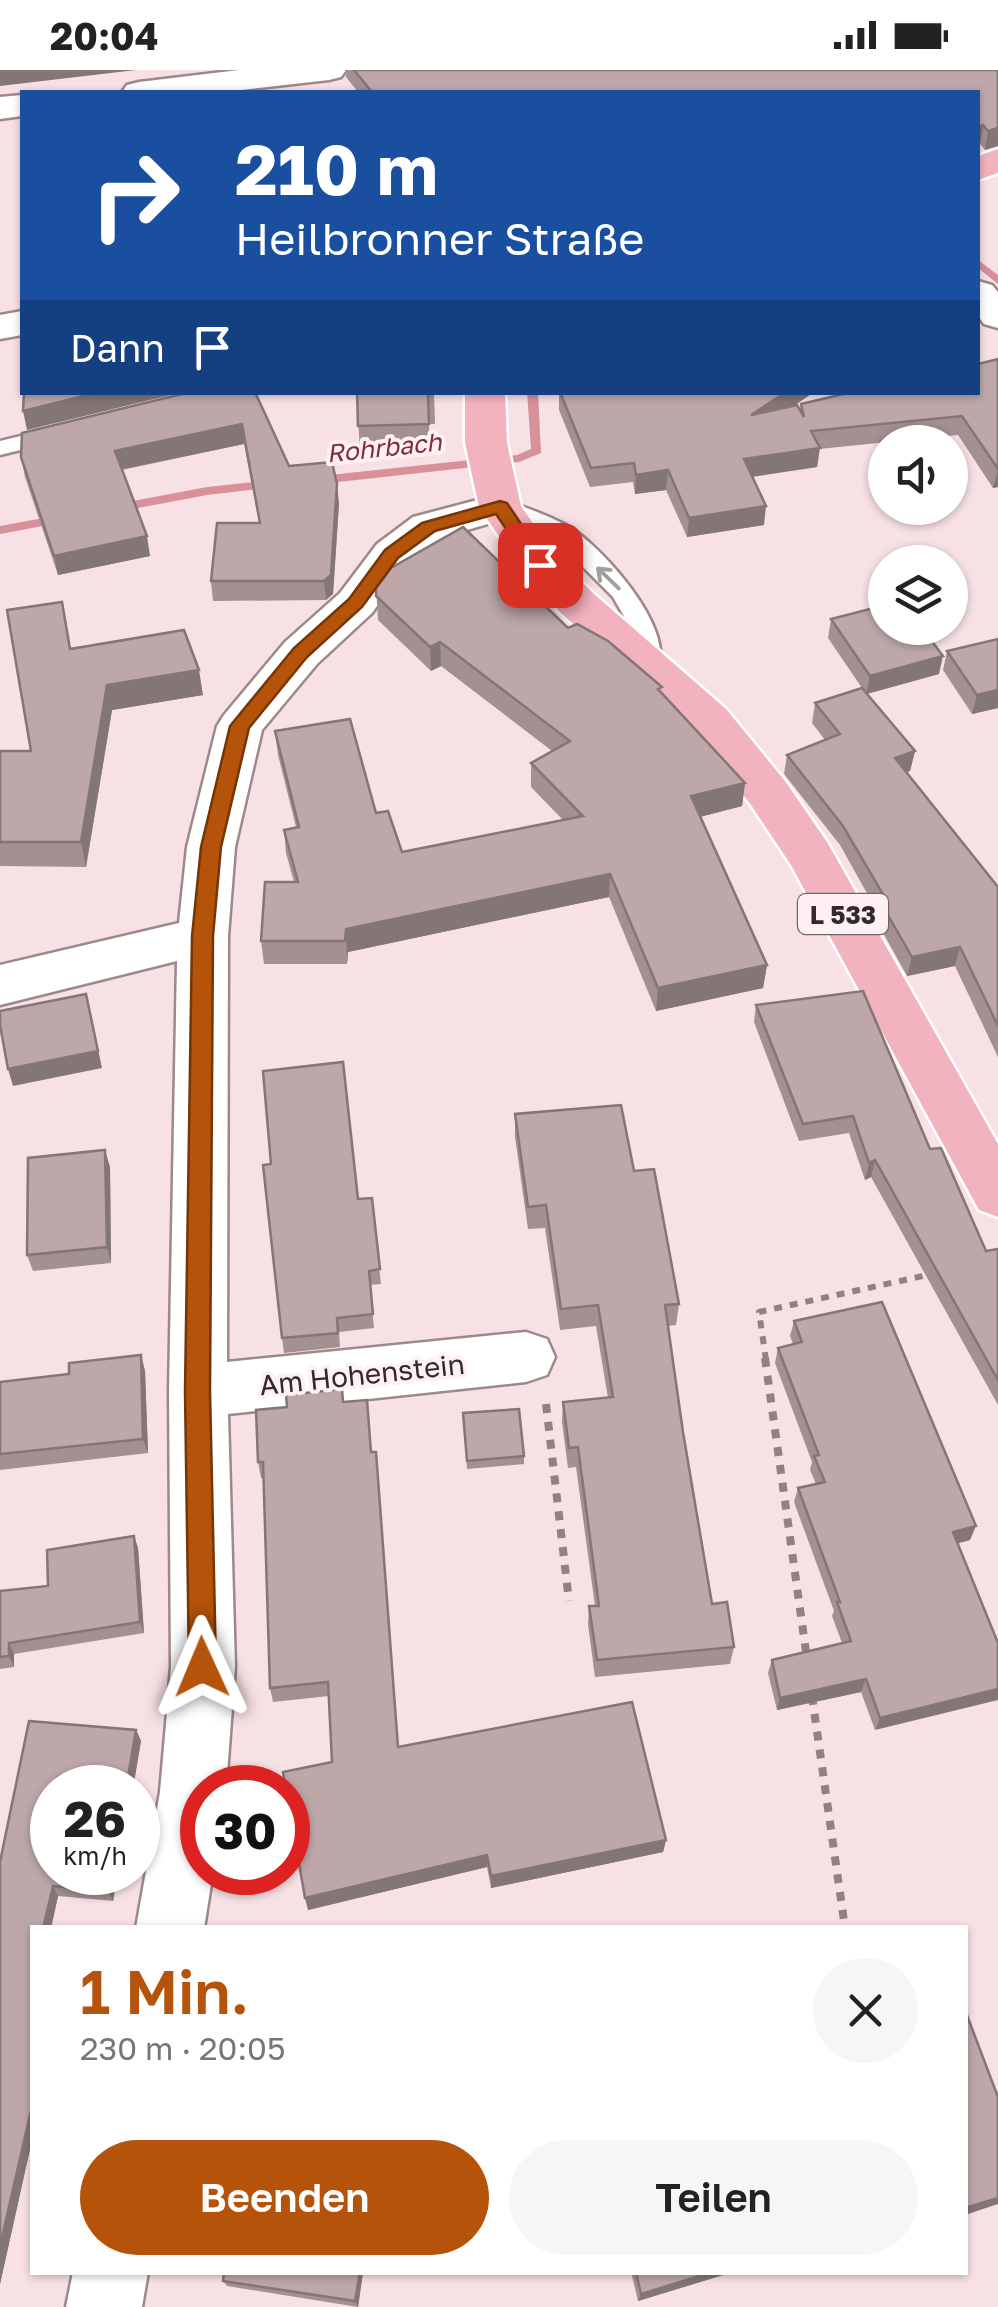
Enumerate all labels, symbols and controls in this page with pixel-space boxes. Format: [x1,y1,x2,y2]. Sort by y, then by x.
text: 20:04 [50,13,159,58]
text: 210 m [235,126,438,210]
icon: right [70,130,200,260]
text: Heilbronner Straße [235,211,644,265]
icon: arrive [185,320,240,375]
text: Dann [70,325,165,370]
water label: Rohrbach [325,425,445,468]
map controls [868,425,968,645]
button: sound [868,425,968,525]
pin [498,523,583,608]
icon: arrive [513,538,568,593]
button: layers [868,545,968,645]
one-way arrow [596,566,620,590]
road number: L 533 [798,894,888,934]
street label: Am Hohenstein [258,1347,466,1401]
position arrow [150,1615,254,1719]
speed limit sign: 30 [180,1765,310,1895]
text: 26 [64,1788,126,1848]
text: km/h [63,1840,127,1871]
text: 1 Min. [80,1955,249,2027]
button: close [813,1958,918,2063]
text: 230 m · 20:05 [80,2029,285,2067]
button: Beenden [80,2140,489,2255]
button: Teilen [509,2140,918,2255]

